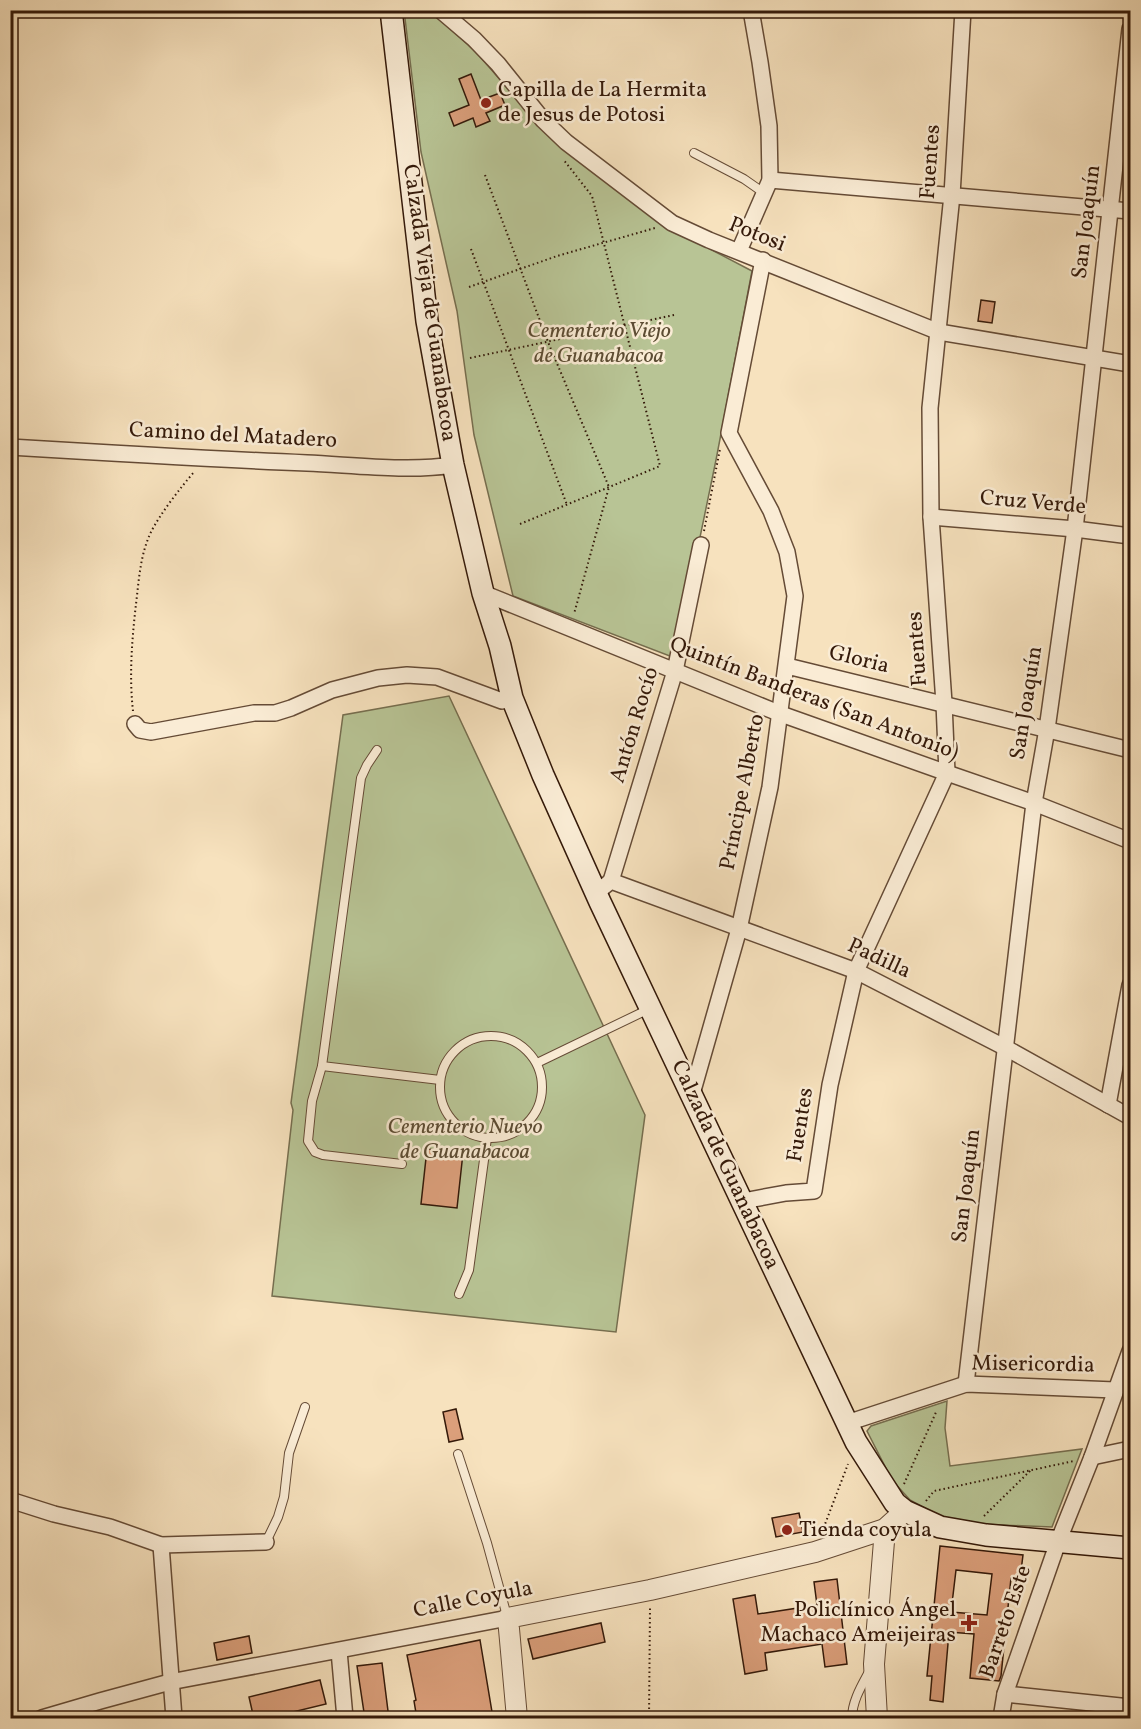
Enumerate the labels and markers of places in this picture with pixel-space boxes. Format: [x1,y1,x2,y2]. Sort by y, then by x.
place label: Capilla de La Hermita de Jesus de Potosi [498,75,707,131]
marker: Capilla de La Hermita de Jesus de Potosi [479,96,493,110]
place label: Tienda coyula [799,1515,932,1546]
marker: Tienda coyula [780,1523,794,1537]
place label: Policlínico Ángel Machaco Ameijeiras [761,1595,956,1651]
marker: Policlínico Ángel Machaco Ameijeiras [960,1614,978,1632]

